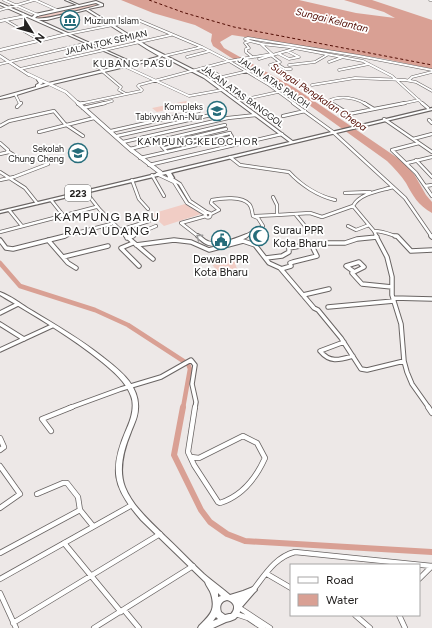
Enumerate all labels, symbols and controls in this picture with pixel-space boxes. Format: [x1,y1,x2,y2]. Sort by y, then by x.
water label: Sungai Kelantan [294,5,370,35]
museum icon: Muzium Islam [59,9,81,31]
north arrow [12,12,52,52]
place label: Muzium Islam [84,15,139,26]
street label: JALAN TOK SEMIAN [64,27,148,57]
text: N [32,30,47,45]
street label: JALAN ATAS PALOH [236,54,312,110]
district label: KUBANG PASU [93,57,173,70]
water label: Sungai Pengkalan Chepa [268,60,370,134]
street label: JALAN ATAS BANGGOL [200,63,286,130]
school or university icon: Kompleks Tabiyyah An-Nur [206,100,228,122]
place label: Kompleks Tabiyyah An-Nur [136,101,203,122]
district label: KAMPUNG KELOCHOR [137,135,259,148]
school or university icon: Sekolah Chung Cheng [67,142,89,164]
place label: Sekolah Chung Cheng [8,143,64,164]
road number: 223 [65,185,91,201]
district label: KAMPUNG BARU RAJA UDANG [54,210,160,238]
place label: Surau PPR Kota Bharu [273,224,327,250]
mosque icon: Surau PPR Kota Bharu [248,225,270,247]
public building icon: Dewan PPR Kota Bharu [210,229,232,251]
one-way arrow [197,235,204,242]
place label: Dewan PPR Kota Bharu [193,253,249,279]
legend [290,564,420,616]
text: Road [326,573,354,587]
text: Water [326,593,358,607]

